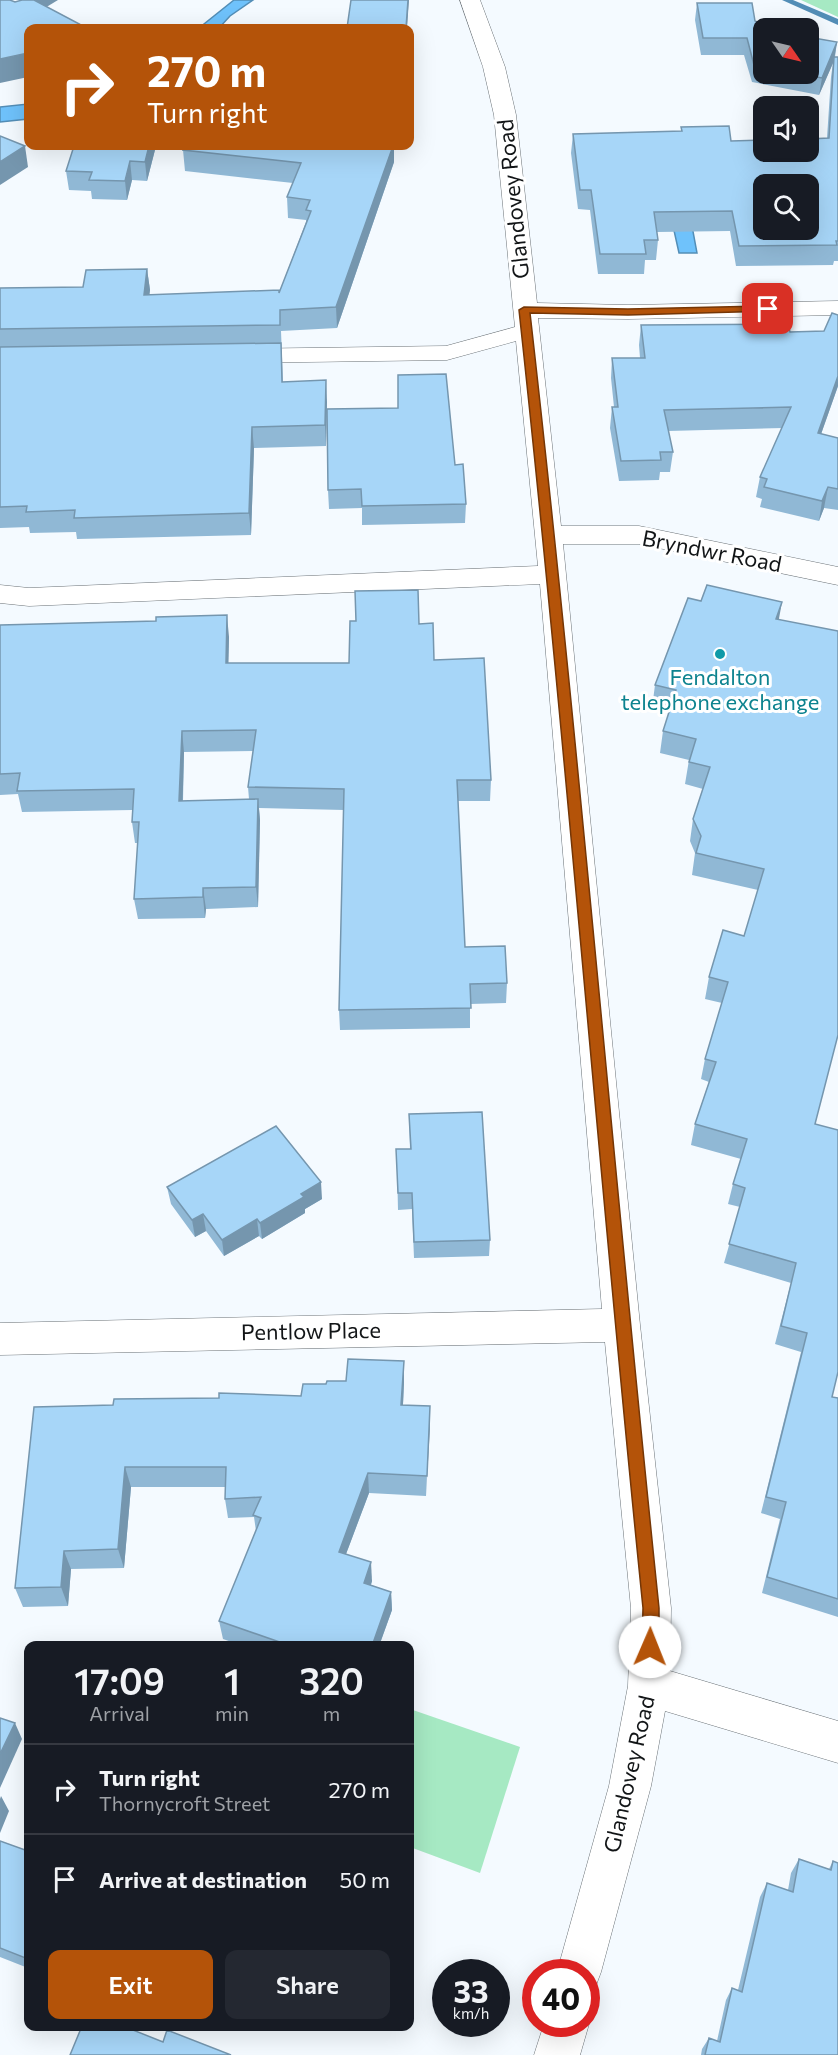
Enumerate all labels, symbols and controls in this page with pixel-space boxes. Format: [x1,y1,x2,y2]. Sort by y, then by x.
north arrow [753,18,819,84]
map controls [753,18,819,240]
text: 270 m [147,44,266,96]
icon: right [48,48,126,126]
text: Turn right [147,96,267,129]
button: sound [753,96,819,162]
street label: Glandovey Road [491,118,534,280]
button: search [753,174,819,240]
pin [742,283,793,334]
icon: arrive [751,292,784,325]
street label: Bryndwr Road [640,524,784,577]
marker: Fendalton telephone exchange [713,647,727,661]
place label: Fendalton telephone exchange [621,663,819,715]
street label: Pentlow Place [241,1316,381,1345]
position arrow [618,1615,682,1679]
text: 17:09 [74,1658,165,1702]
text: 1 [224,1658,240,1702]
text: 320 [299,1658,364,1702]
street label: Glandovey Road [597,1693,660,1855]
text: Arrival [89,1701,150,1725]
text: min [215,1701,249,1725]
text: m [323,1701,340,1725]
text: Turn right [99,1764,200,1791]
icon: right [48,1773,81,1806]
text: 270 m [329,1776,390,1803]
text: Thornycroft Street [99,1791,270,1815]
icon: arrive [48,1863,81,1896]
text: Arrive at destination [99,1866,307,1893]
text: 50 m [340,1866,390,1893]
button: Exit [48,1950,213,2019]
button: Share [225,1950,390,2019]
speed limit sign: 40 [522,1959,600,2037]
text: 33 [454,1972,488,2009]
text: km/h [453,2004,489,2022]

